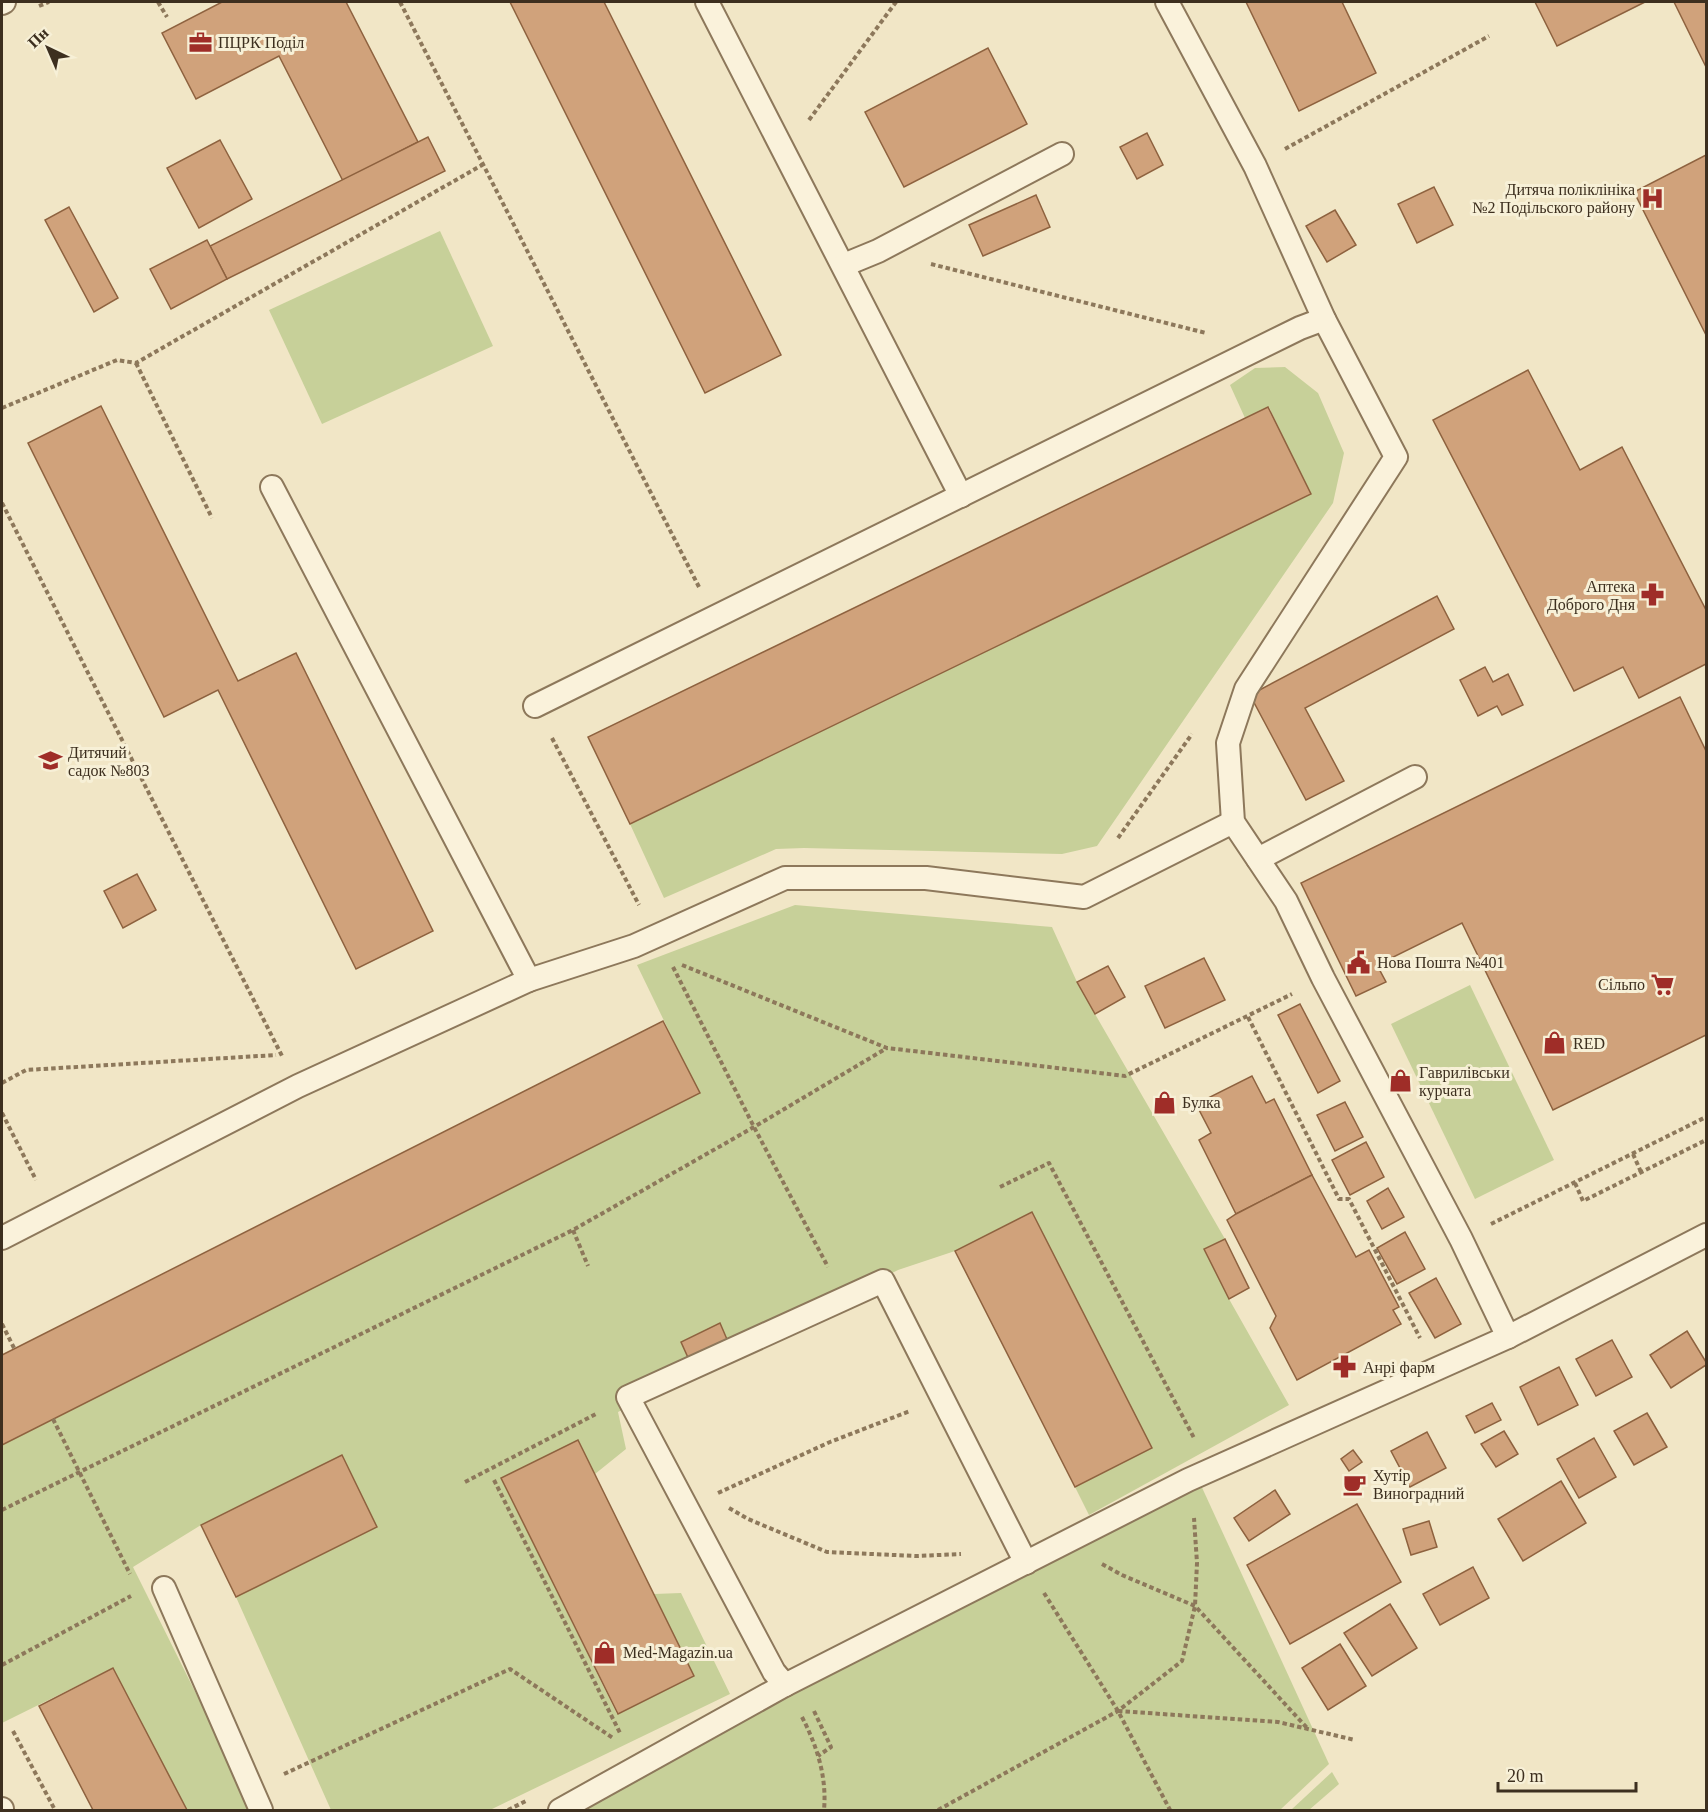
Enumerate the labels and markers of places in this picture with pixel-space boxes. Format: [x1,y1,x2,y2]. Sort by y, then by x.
office icon: ПЦРК Поділ [187,29,213,55]
place label: ПЦРК Поділ [218,34,304,52]
place label: Дитяча поліклініка №2 Подільского району [1472,181,1635,217]
hospital icon: Дитяча поліклініка №2 Подільского району [1640,185,1666,211]
place label: Аптека Доброго Дня [1547,578,1636,614]
pharmacy icon: Аптека Доброго Дня [1640,582,1666,608]
place label: Дитячий садок №803 [68,744,150,780]
school or university icon: Дитячий садок №803 [37,748,63,774]
public building icon: Нова Пошта №401 [1346,949,1372,975]
place label: Нова Пошта №401 [1377,954,1504,971]
supermarket icon: Сільпо [1650,971,1676,997]
place label: Сільпо [1598,976,1645,993]
shop icon: RED [1542,1030,1568,1056]
place label: RED [1573,1035,1605,1052]
place label: Гаврилівськи курчата [1419,1064,1510,1100]
shop icon: Гаврилівськи курчата [1388,1068,1414,1094]
shop icon: Булка [1151,1089,1177,1115]
place label: Булка [1182,1094,1221,1112]
pharmacy icon: Анрі фарм [1332,1354,1358,1380]
place label: Анрі фарм [1363,1359,1435,1377]
place label: Хутір Виноградний [1373,1467,1465,1503]
cafe icon: Хутір Виноградний [1342,1471,1368,1497]
shop icon: Med-Magazin.ua [592,1639,618,1665]
place label: Med-Magazin.ua [623,1644,733,1662]

